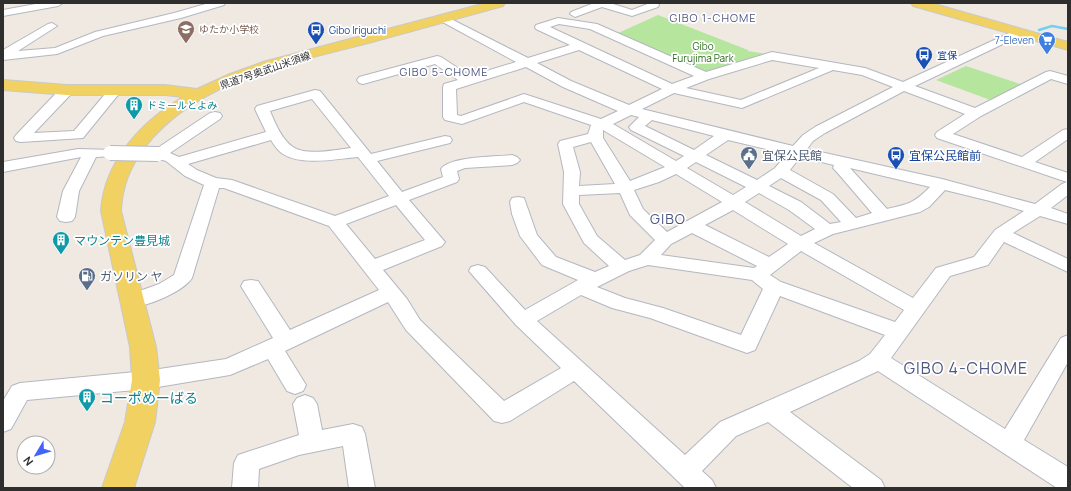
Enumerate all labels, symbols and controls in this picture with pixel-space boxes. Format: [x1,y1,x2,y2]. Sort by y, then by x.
district label: GIBO 1-CHOME [669,10,757,25]
school or university icon: ゆたか小学校 [176,19,196,44]
bus stop icon: Gibo Iriguchi [306,20,326,45]
place label: ゆたか小学校 [199,22,259,36]
place label: Gibo Iriguchi [329,23,386,37]
supermarket icon: 7-Eleven [1037,30,1057,55]
place label: 7-Eleven [995,33,1034,47]
park label: Gibo Furujima Park [672,39,735,65]
bus stop icon: 宜保 [914,45,934,70]
street label: 県道7号奥武山米須線 [218,48,312,92]
place label: 宜保 [937,48,958,62]
district label: GIBO 5-CHOME [399,64,489,79]
building icon: ドミールとよみ [124,95,144,120]
place label: ドミールとよみ [147,98,217,112]
public building icon: 宜保公民館 [739,145,759,170]
bus stop icon: 宜保公民館前 [886,145,906,170]
place label: 宜保公民館 [762,147,822,164]
place label: 宜保公民館前 [909,147,981,164]
district label: GIBO [650,209,686,228]
building icon: マウンテン豊見城 [51,230,71,255]
place label: マウンテン豊見城 [74,232,170,249]
fuel station icon: ガソリン ヤ [77,266,97,291]
place label: ガソリン ヤ [100,268,162,285]
district label: GIBO 4-CHOME [904,357,1028,379]
building icon: コーポめーばる [77,387,97,412]
place label: コーポめーばる [100,388,198,407]
north arrow [16,435,56,475]
text: N [19,454,36,469]

